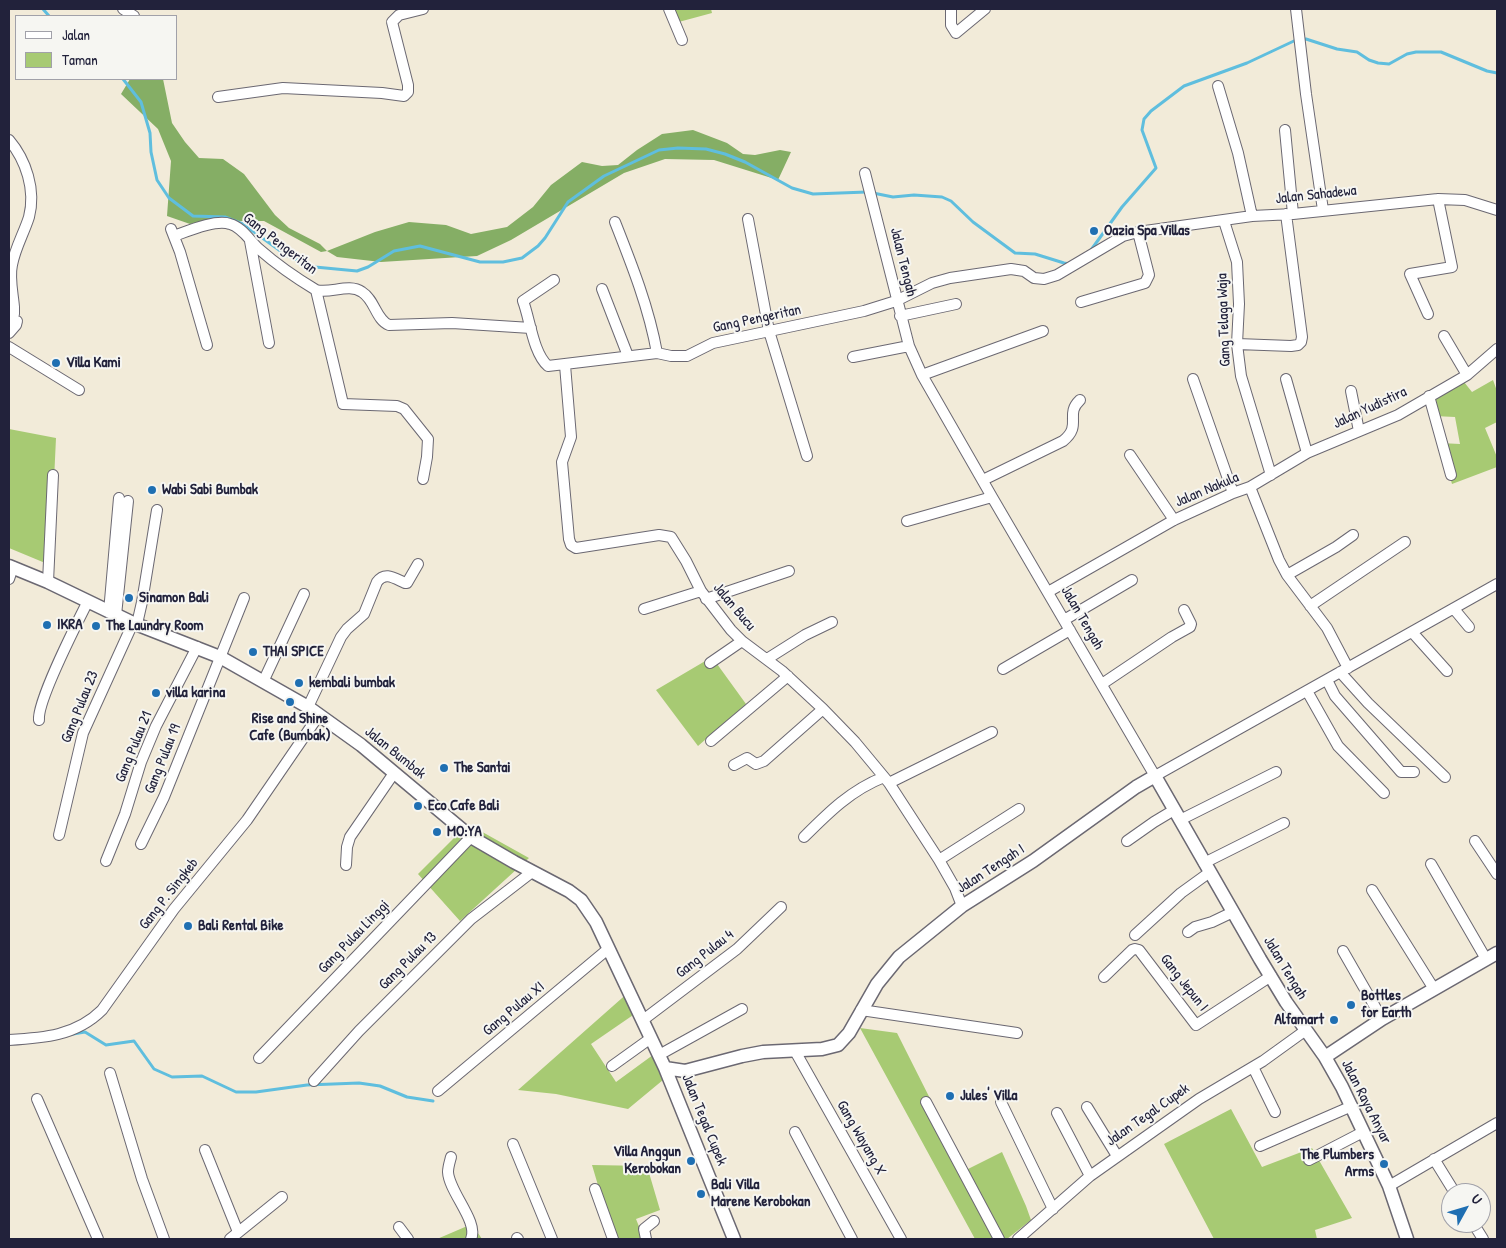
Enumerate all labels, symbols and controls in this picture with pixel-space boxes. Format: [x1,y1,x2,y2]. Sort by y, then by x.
legend [15,15,178,80]
text: Jalan [62,24,90,45]
text: Taman [62,49,98,70]
street label: Jalan Sahadewa [1275,182,1357,208]
street label: Gang Pengeritan [239,209,321,279]
place label: Oazia Spa Villas [1104,222,1190,240]
marker: Oazia Spa Villas [1088,225,1100,237]
street label: Jalan Tengah [886,226,920,298]
street label: Gang Telaga Waja [1213,273,1235,367]
street label: Gang Pengeritan [711,301,803,337]
place label: Villa Kami [66,354,121,372]
marker: Villa Kami [50,357,62,369]
street label: Jalan Yudistira [1330,383,1410,433]
street label: Jalan Nakula [1172,469,1242,511]
place label: Wabi Sabi Bumbak [162,481,258,499]
marker: Wabi Sabi Bumbak [146,484,158,496]
street label: Jalan Bucu [709,579,759,635]
street label: Jalan Tengah [1057,583,1107,653]
place label: Sinamon Bali [139,589,209,607]
marker: Sinamon Bali [123,592,135,604]
place label: IKRA [57,616,82,634]
place label: The Laundry Room [106,617,203,635]
marker: IKRA [41,619,53,631]
marker: The Laundry Room [90,620,102,632]
place label: THAI SPICE [263,643,324,661]
marker: THAI SPICE [247,646,259,658]
street label: Gang Pulau 23 [57,668,103,746]
place label: kembali bumbak [309,674,395,692]
marker: kembali bumbak [293,677,305,689]
place label: villa karina [166,684,225,702]
marker: villa karina [150,687,162,699]
marker: Rise and Shine Cafe (Bumbak) [284,696,296,708]
street label: Gang Pulau 21 [112,709,156,785]
place label: Rise and Shine Cafe (Bumbak) [249,710,331,745]
street label: Gang Pulau 19 [141,722,185,796]
street label: Jalan Bumbak [361,723,429,783]
place label: The Santai [454,759,511,777]
marker: The Santai [438,762,450,774]
place label: Eco Cafe Bali [428,797,500,815]
marker: Eco Cafe Bali [412,800,424,812]
place label: MO:YA [447,823,482,841]
marker: MO:YA [431,826,443,838]
street label: Jalan Tengah I [954,840,1028,898]
street label: Gang P. Singkeb [135,855,203,933]
street label: Gang Pulau Linggi [315,897,393,977]
place label: Bali Rental Bike [198,917,283,935]
marker: Bali Rental Bike [182,920,194,932]
street label: Gang Pulau 4 [673,926,737,982]
street label: Gang Pulau 13 [375,928,441,994]
street label: Jalan Tengah [1259,933,1311,1003]
street label: Gang Jepun I [1156,951,1212,1015]
street label: Gang Pulau XI [479,978,549,1040]
place label: Bottles for Earth [1361,987,1411,1022]
marker: Bottles for Earth [1345,999,1357,1011]
place label: Alfamart [1274,1011,1324,1029]
marker: Alfamart [1328,1014,1340,1026]
street label: Jalan Raya Anyar [1337,1057,1395,1147]
street label: Jalan Tegal Cupek [677,1071,731,1169]
street label: Jalan Tegal Cupek [1103,1080,1193,1150]
place label: Jules' Villa [960,1087,1017,1105]
marker: Jules' Villa [944,1090,956,1102]
street label: Gang Wayang X [832,1097,890,1179]
place label: Villa Anggun Kerobokan [613,1143,681,1178]
place label: The Plumbers Arms [1300,1146,1374,1181]
marker: Villa Anggun Kerobokan [685,1155,697,1167]
marker: The Plumbers Arms [1378,1158,1390,1170]
place label: Bali Villa Marene Kerobokan [711,1176,810,1211]
north arrow [1441,1183,1491,1233]
marker: Bali Villa Marene Kerobokan [695,1188,707,1200]
text: U [1467,1190,1487,1208]

